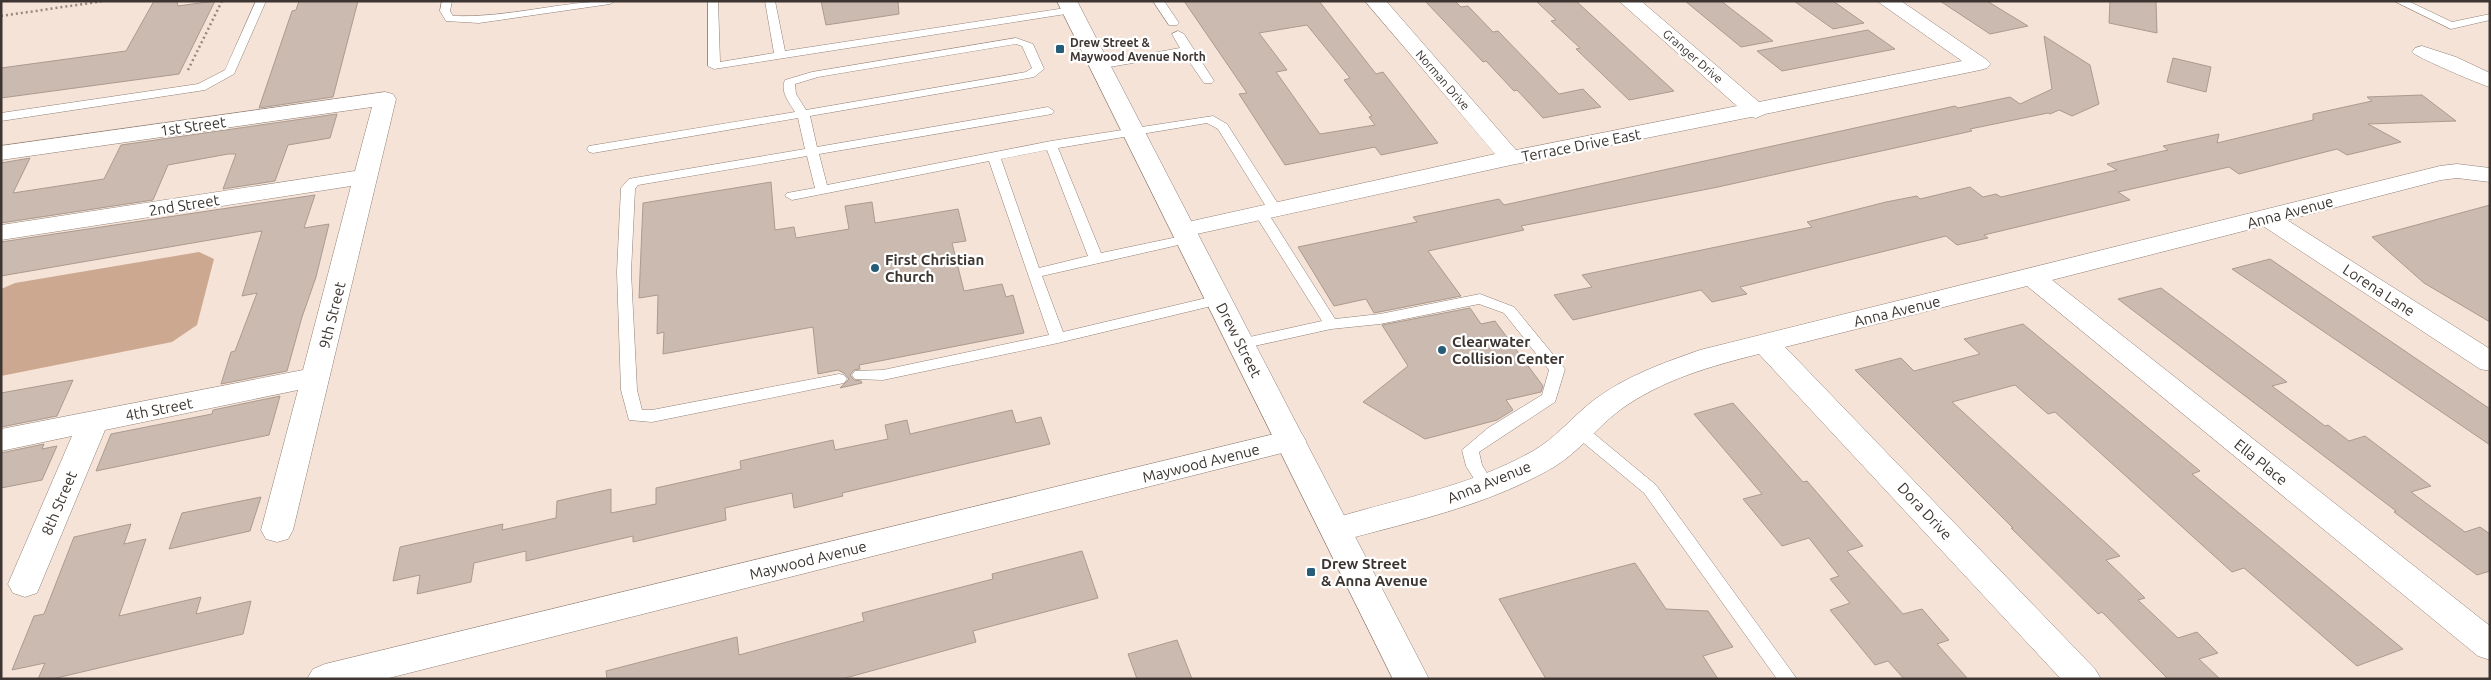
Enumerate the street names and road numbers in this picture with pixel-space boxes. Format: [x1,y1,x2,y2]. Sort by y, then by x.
street label: Granger Drive [1661,27,1725,85]
street label: Norman Drive [1414,48,1472,112]
street label: 1st Street [159,113,227,139]
street label: Terrace Drive East [1520,125,1642,165]
street label: 2nd Street [148,191,221,219]
street label: Anna Avenue [2245,192,2335,232]
street label: Lorena Lane [2340,260,2418,320]
street label: 9th Street [315,280,349,350]
street label: Anna Avenue [1852,292,1942,330]
street label: Drew Street [1213,300,1265,380]
street label: 4th Street [124,394,194,424]
street label: Ella Place [2231,435,2291,489]
street label: Maywood Avenue [1141,440,1261,486]
street label: Anna Avenue [1445,458,1533,506]
street label: 8th Street [38,468,80,538]
street label: Dora Drive [1894,479,1956,543]
street label: Maywood Avenue [748,537,868,583]

